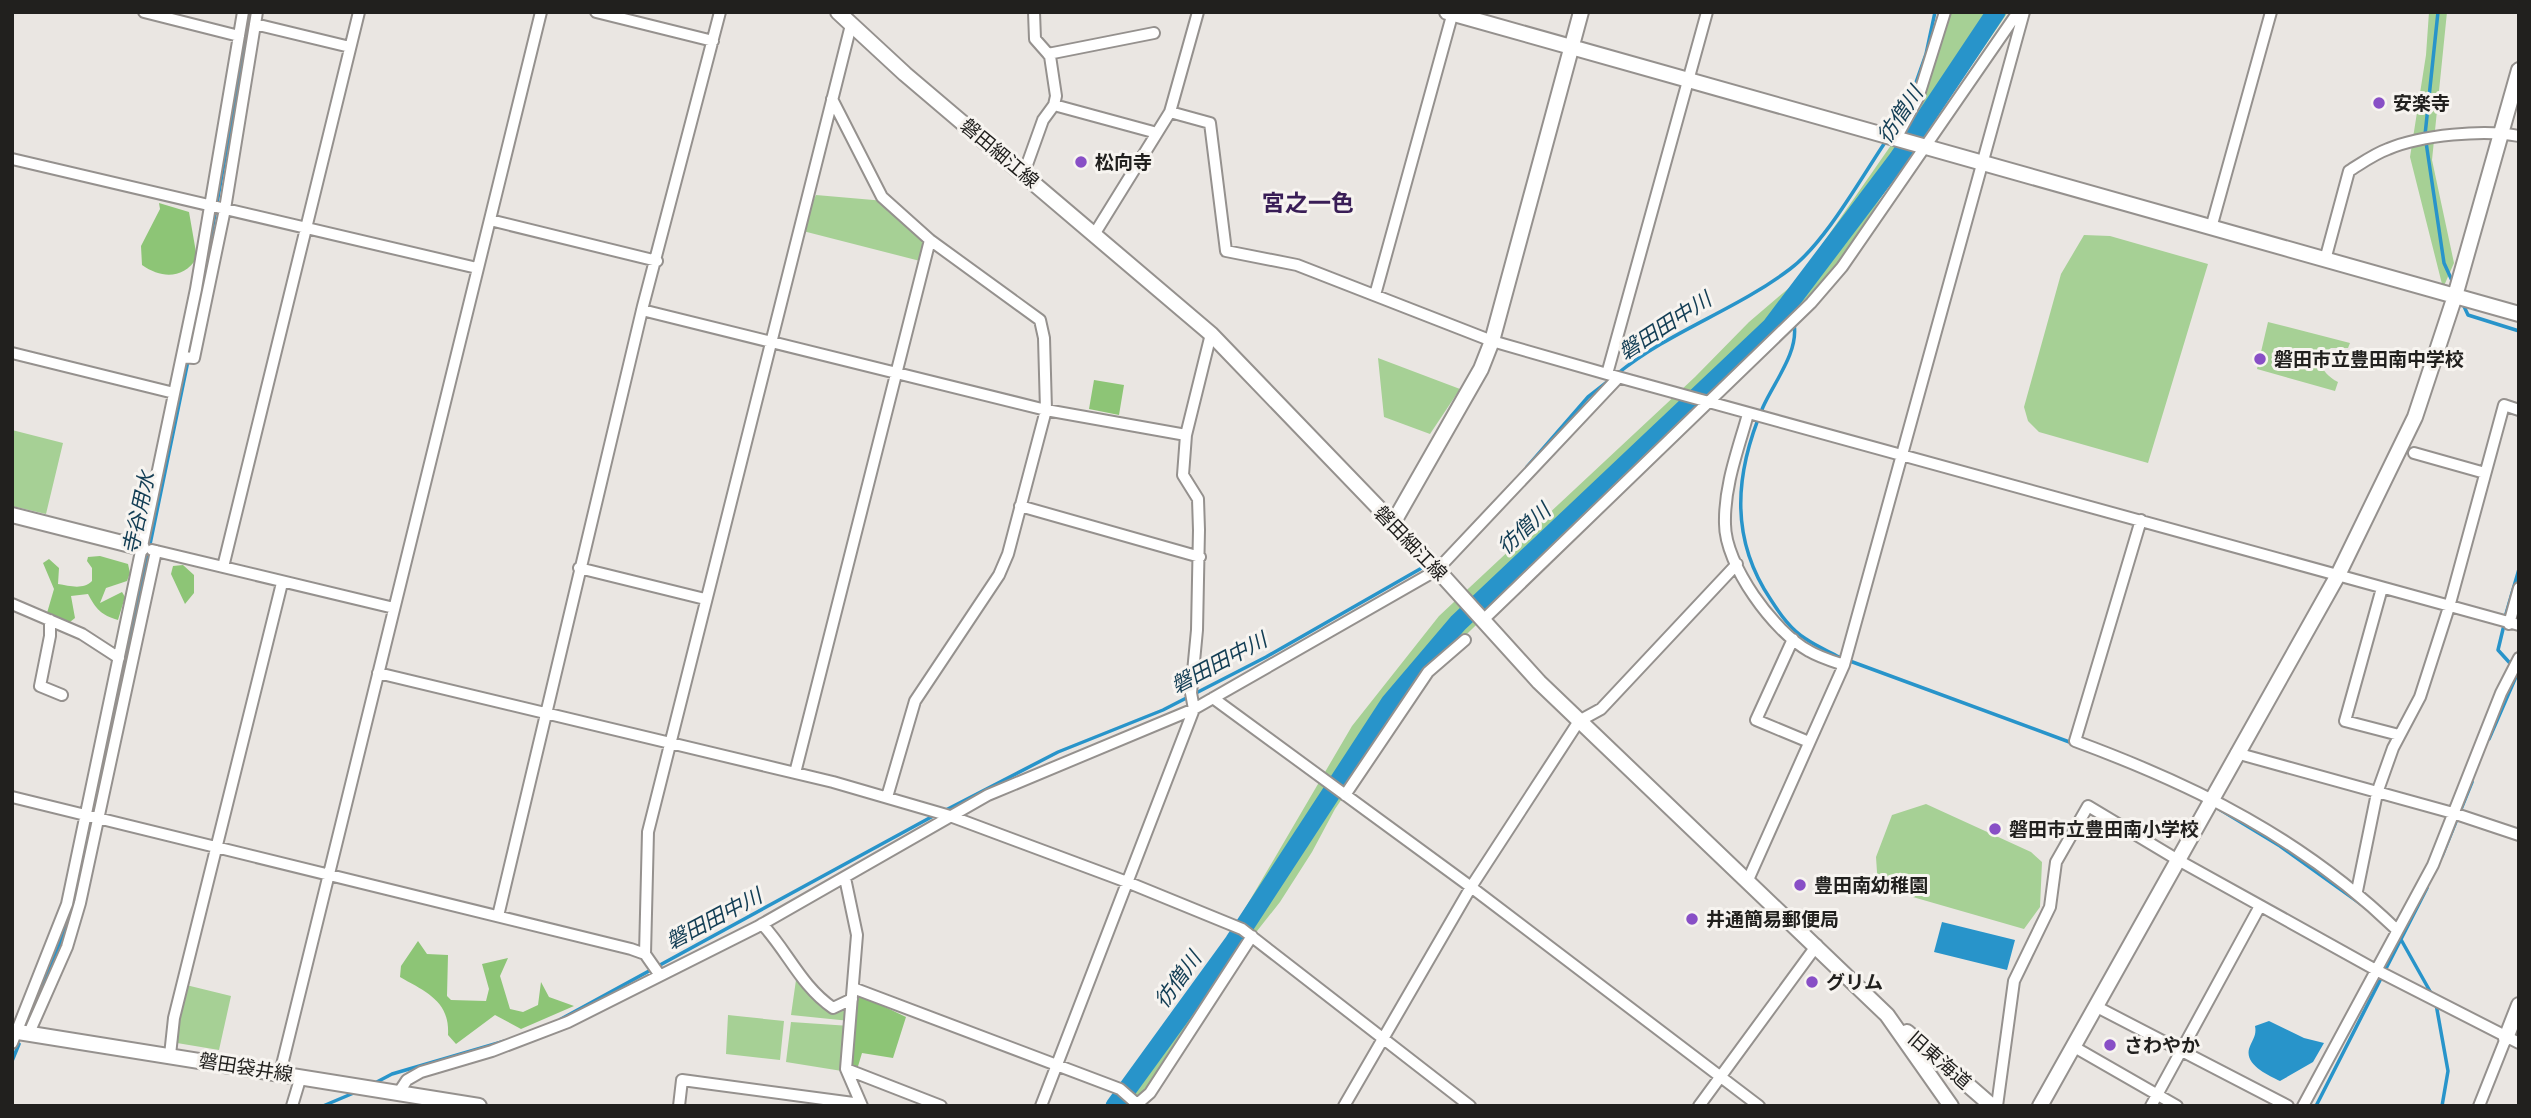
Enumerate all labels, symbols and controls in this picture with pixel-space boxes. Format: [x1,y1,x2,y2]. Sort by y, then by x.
water label: 彷僧川 [1871,79,1928,147]
place label: 安楽寺 [2393,91,2450,114]
marker: 安楽寺 [2371,95,2387,111]
street label: 磐田細江線 [957,113,1044,192]
place label: 松向寺 [1095,150,1152,173]
marker: 松向寺 [1073,154,1089,170]
district label: 宮之一色 [1262,188,1354,216]
water label: 磐田田中川 [1613,285,1717,364]
place label: 磐田市立豊田南中学校 [2274,347,2464,370]
marker: 磐田市立豊田南中学校 [2252,351,2268,367]
water label: 寺谷用水 [117,467,159,556]
water label: 彷僧川 [1491,496,1556,559]
street label: 磐田細江線 [1370,500,1453,585]
water label: 磐田田中川 [1166,625,1272,697]
place label: 磐田市立豊田南小学校 [2009,817,2199,840]
marker: 磐田市立豊田南小学校 [1987,821,2003,837]
place label: 豊田南幼稚園 [1814,873,1928,896]
marker: 豊田南幼稚園 [1792,877,1808,893]
water label: 磐田田中川 [661,881,767,953]
place label: 井通簡易郵便局 [1706,907,1839,930]
marker: 井通簡易郵便局 [1684,911,1700,927]
water label: 彷僧川 [1148,945,1207,1012]
place label: グリム [1826,970,1883,993]
marker: グリム [1804,974,1820,990]
street label: 旧東海道 [1904,1026,1977,1093]
place label: さわやか [2124,1033,2200,1056]
marker: さわやか [2102,1037,2118,1053]
street label: 磐田袋井線 [197,1048,295,1085]

